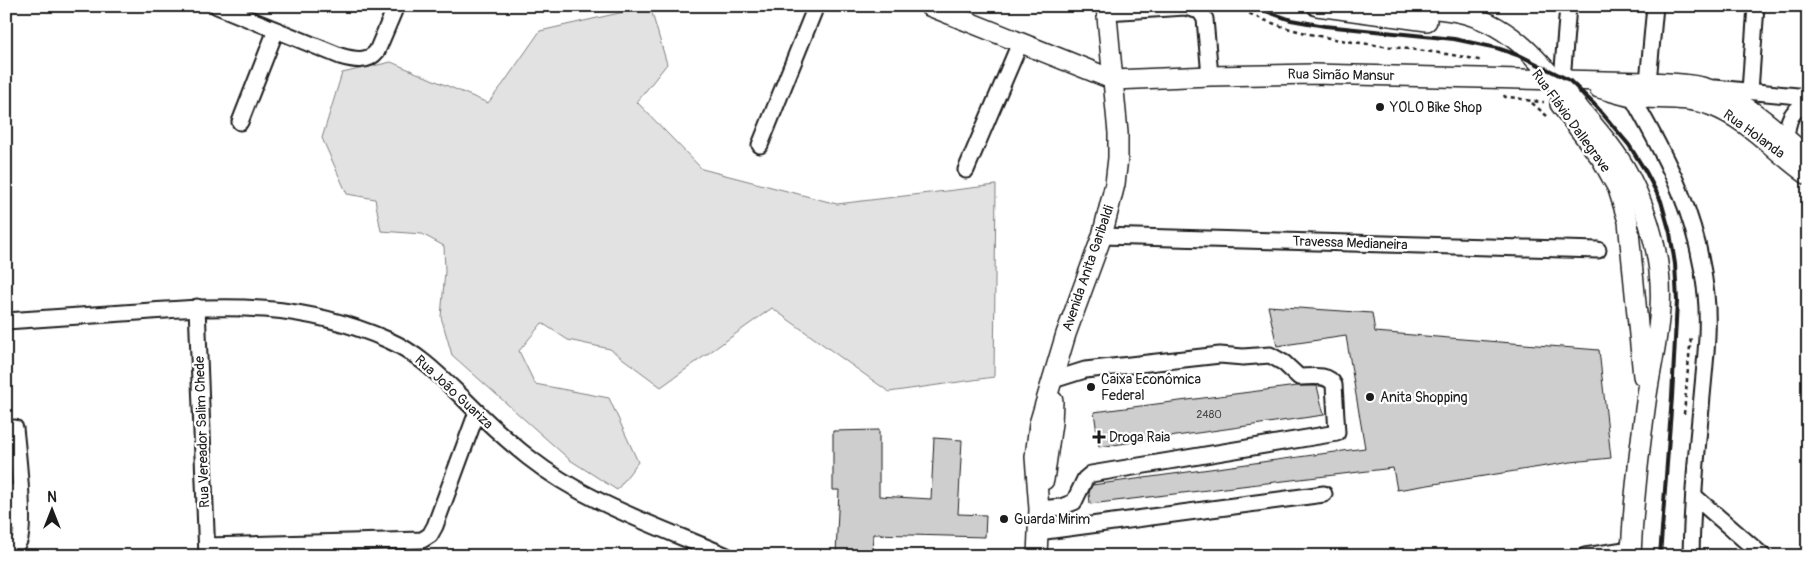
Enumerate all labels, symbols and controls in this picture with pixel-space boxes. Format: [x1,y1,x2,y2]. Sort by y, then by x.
street label: Rua Simão Mansur [1287,66,1395,84]
street label: Rua Flávio Dallegrave [1528,66,1614,176]
place label: YOLO Bike Shop [1389,99,1482,116]
marker: YOLO Bike Shop [1374,101,1386,113]
street label: Rua Holanda [1720,106,1788,162]
street label: Avenida Anita Garibaldi [1058,202,1118,333]
street label: Travessa Medianeira [1292,232,1408,254]
street label: Rua João Guariza [411,351,497,433]
street label: Rua Vereador Salim Chede [191,356,213,508]
place label: Caixa Econômica Federal [1101,371,1201,404]
marker: Caixa Econômica Federal [1085,381,1097,393]
place label: Anita Shopping [1380,389,1468,406]
marker: Anita Shopping [1364,391,1376,403]
house number: 2480 [1196,408,1222,421]
place label: Droga Raia [1109,429,1170,446]
marker: Droga Raia [1093,431,1105,443]
north arrow [28,484,78,534]
text: N [47,489,57,506]
place label: Guarda Mirim [1014,511,1090,528]
marker: Guarda Mirim [998,513,1010,525]

